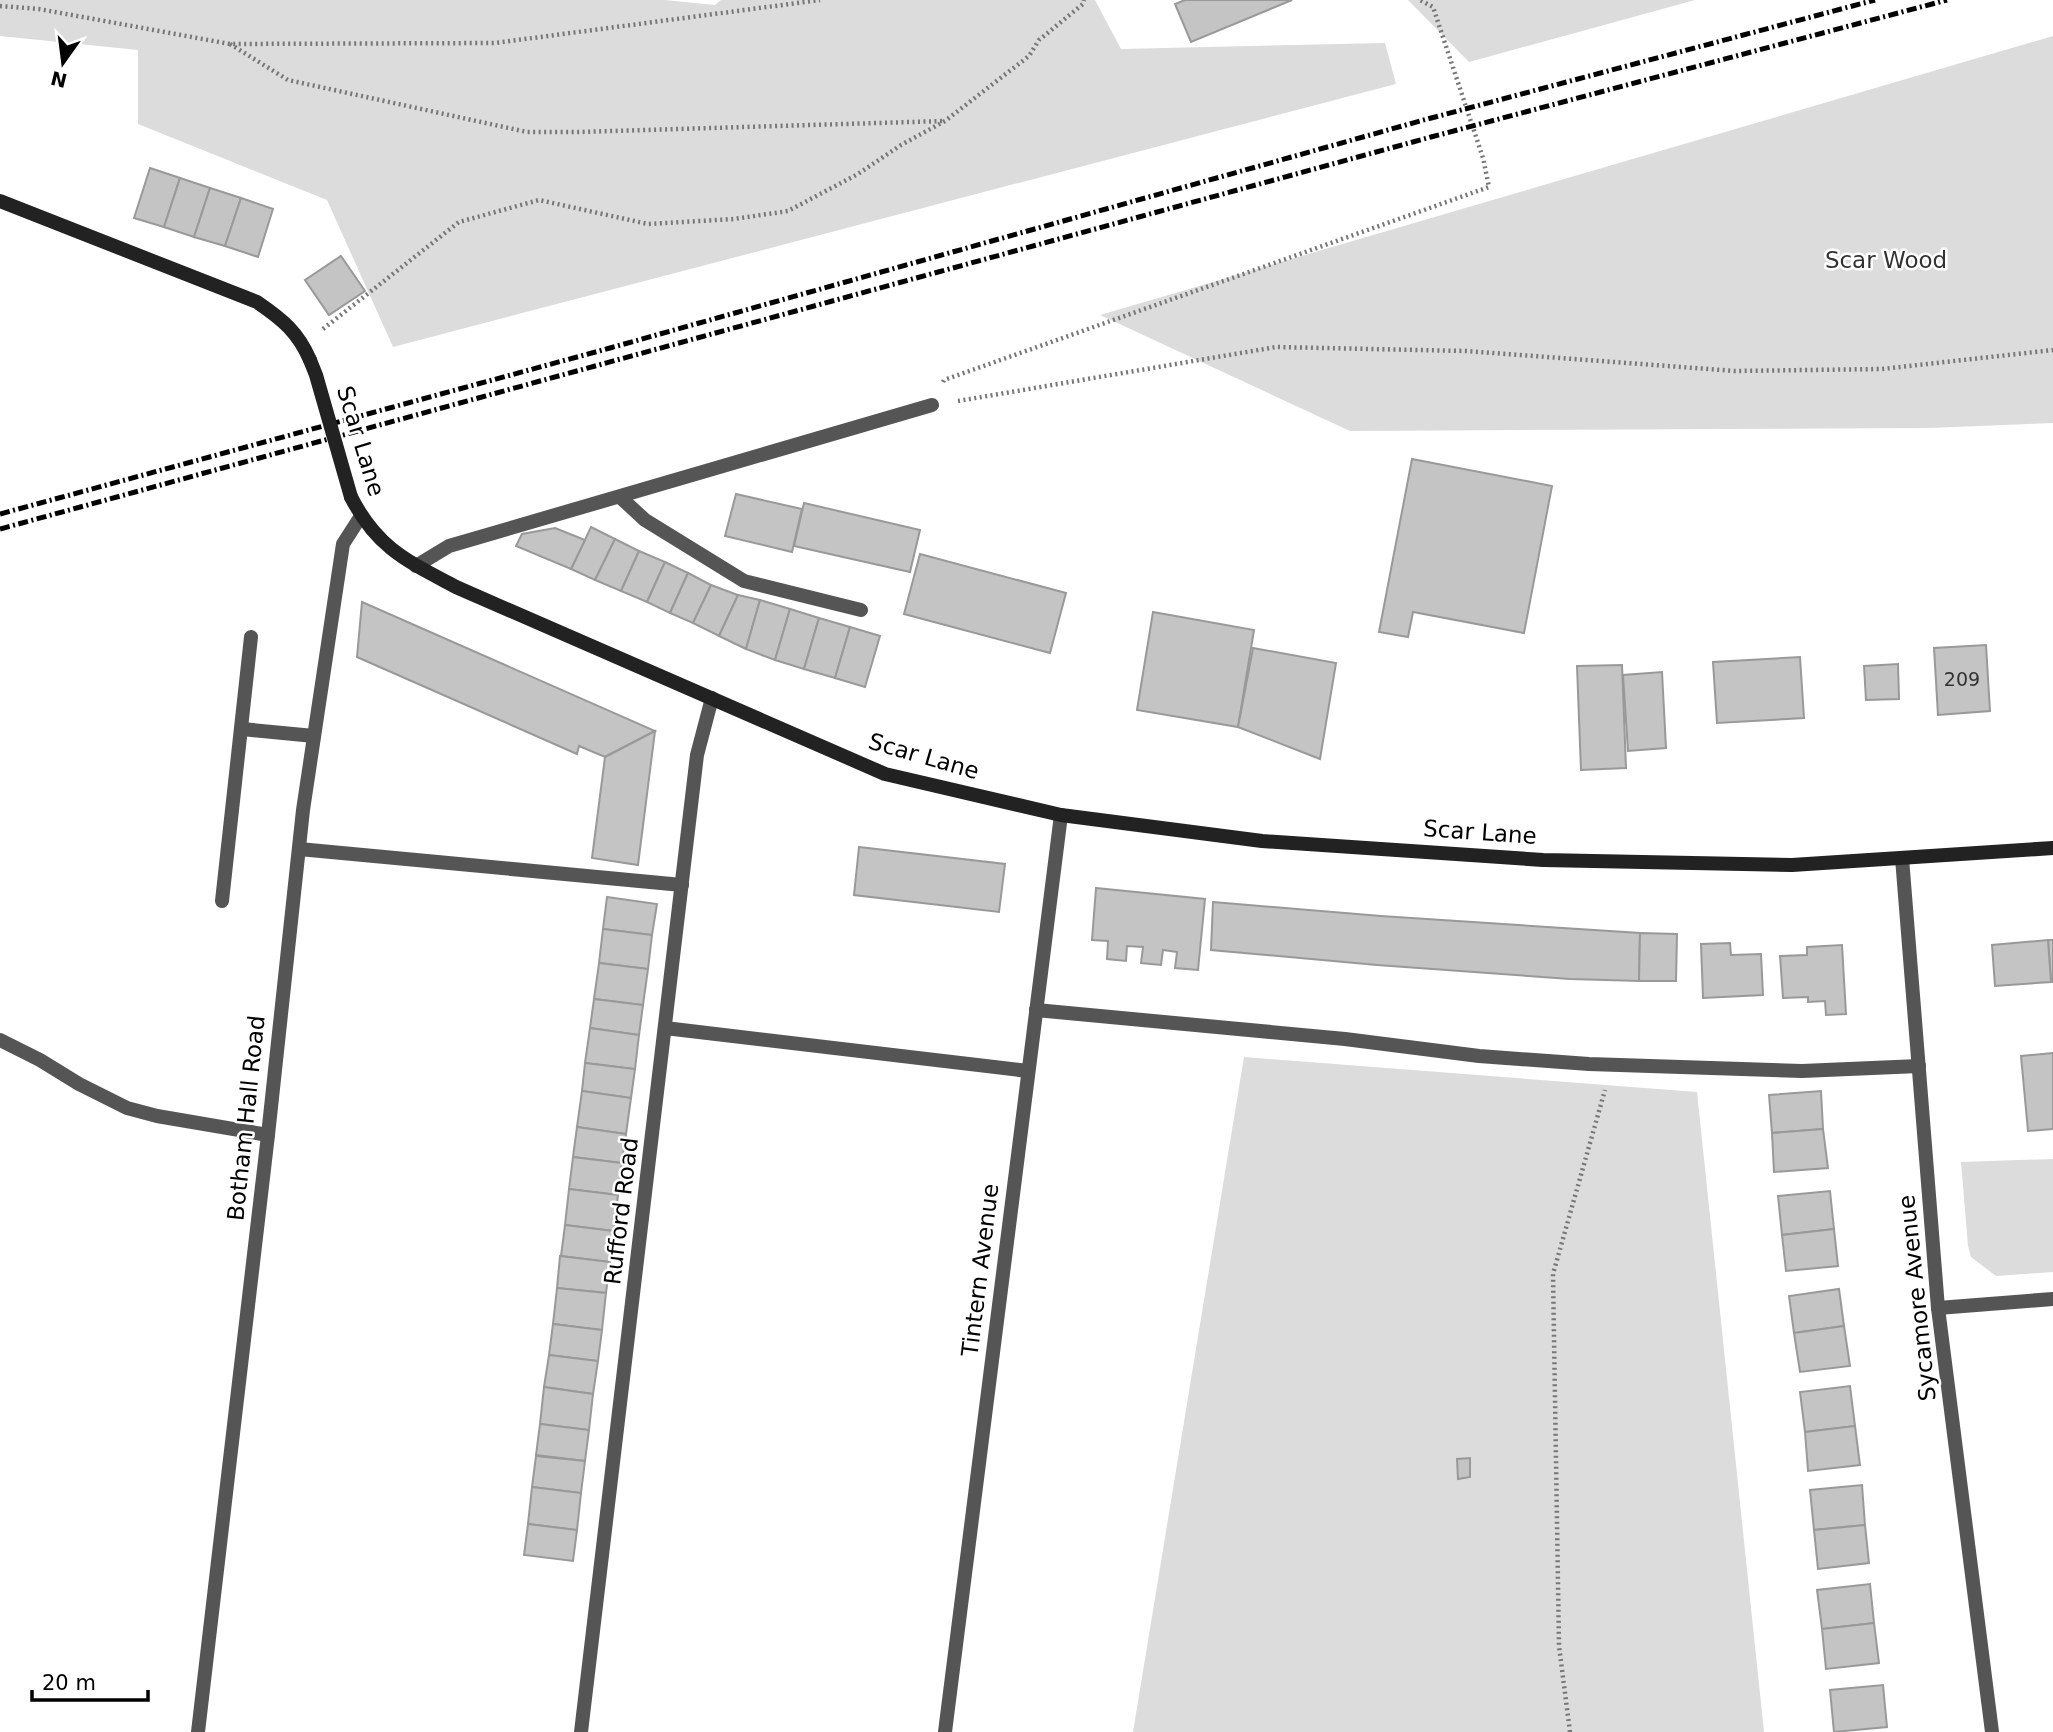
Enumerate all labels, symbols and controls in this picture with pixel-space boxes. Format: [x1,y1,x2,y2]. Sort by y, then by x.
north arrow [28,28,98,98]
text: N [49,67,69,92]
park label: Scar Wood [1825,247,1947,273]
street label: Scar Lane [332,383,390,499]
house number: 209 [1944,668,1980,690]
street label: Scar Lane [866,728,982,784]
street label: Scar Lane [1422,815,1538,849]
street label: Botham Hall Road [222,1014,270,1222]
street label: Rufford Road [599,1136,643,1286]
street label: Tintern Avenue [956,1182,1003,1359]
street label: Sycamore Avenue [1893,1194,1941,1402]
scale bar [32,1658,147,1702]
text: 20 m [42,1671,96,1695]

